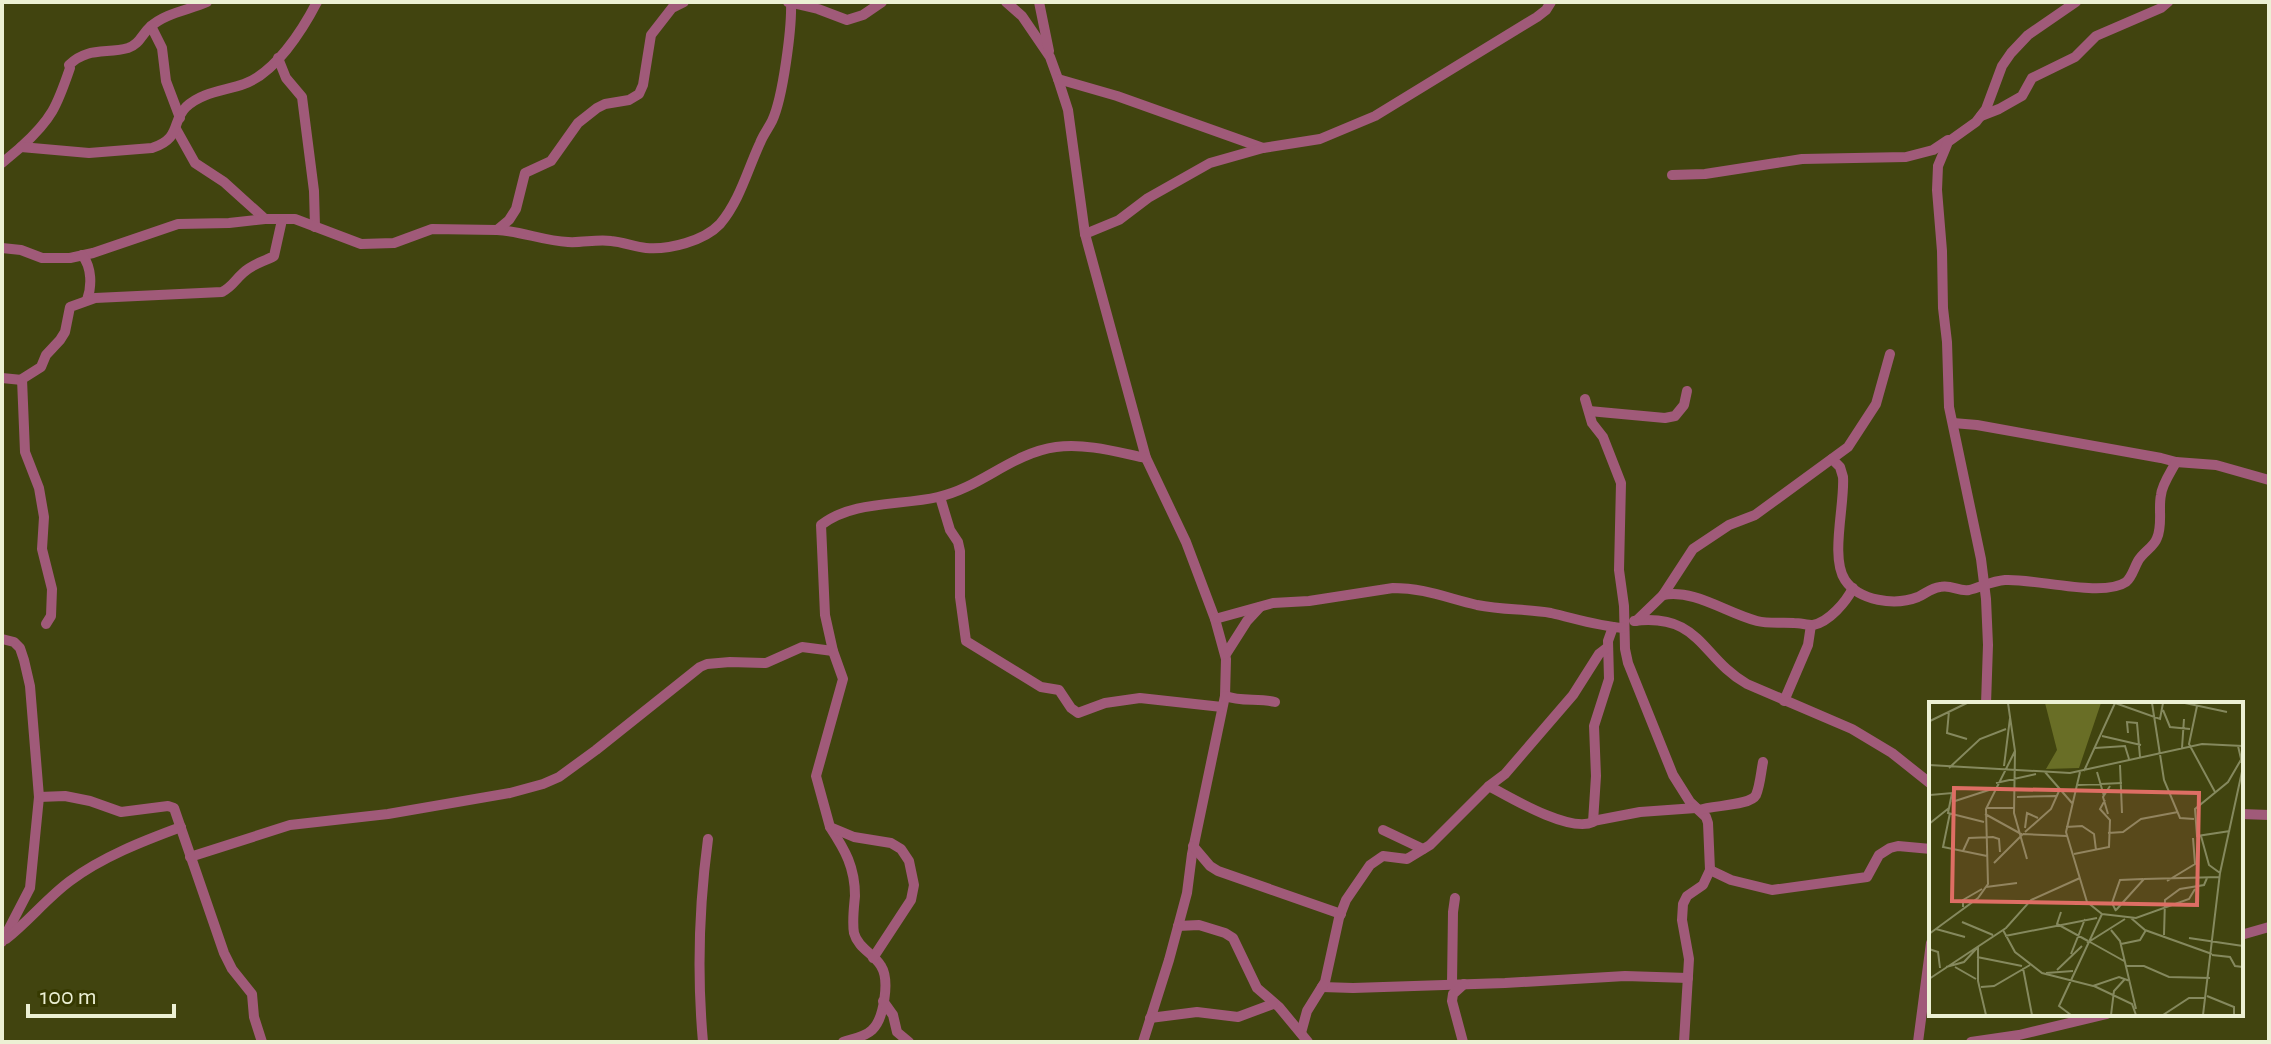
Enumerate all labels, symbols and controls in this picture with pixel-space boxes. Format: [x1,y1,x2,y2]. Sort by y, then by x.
inset map [1929,702,2243,1016]
scale bar [28,968,174,1018]
text: 100 m [40,985,97,1009]

